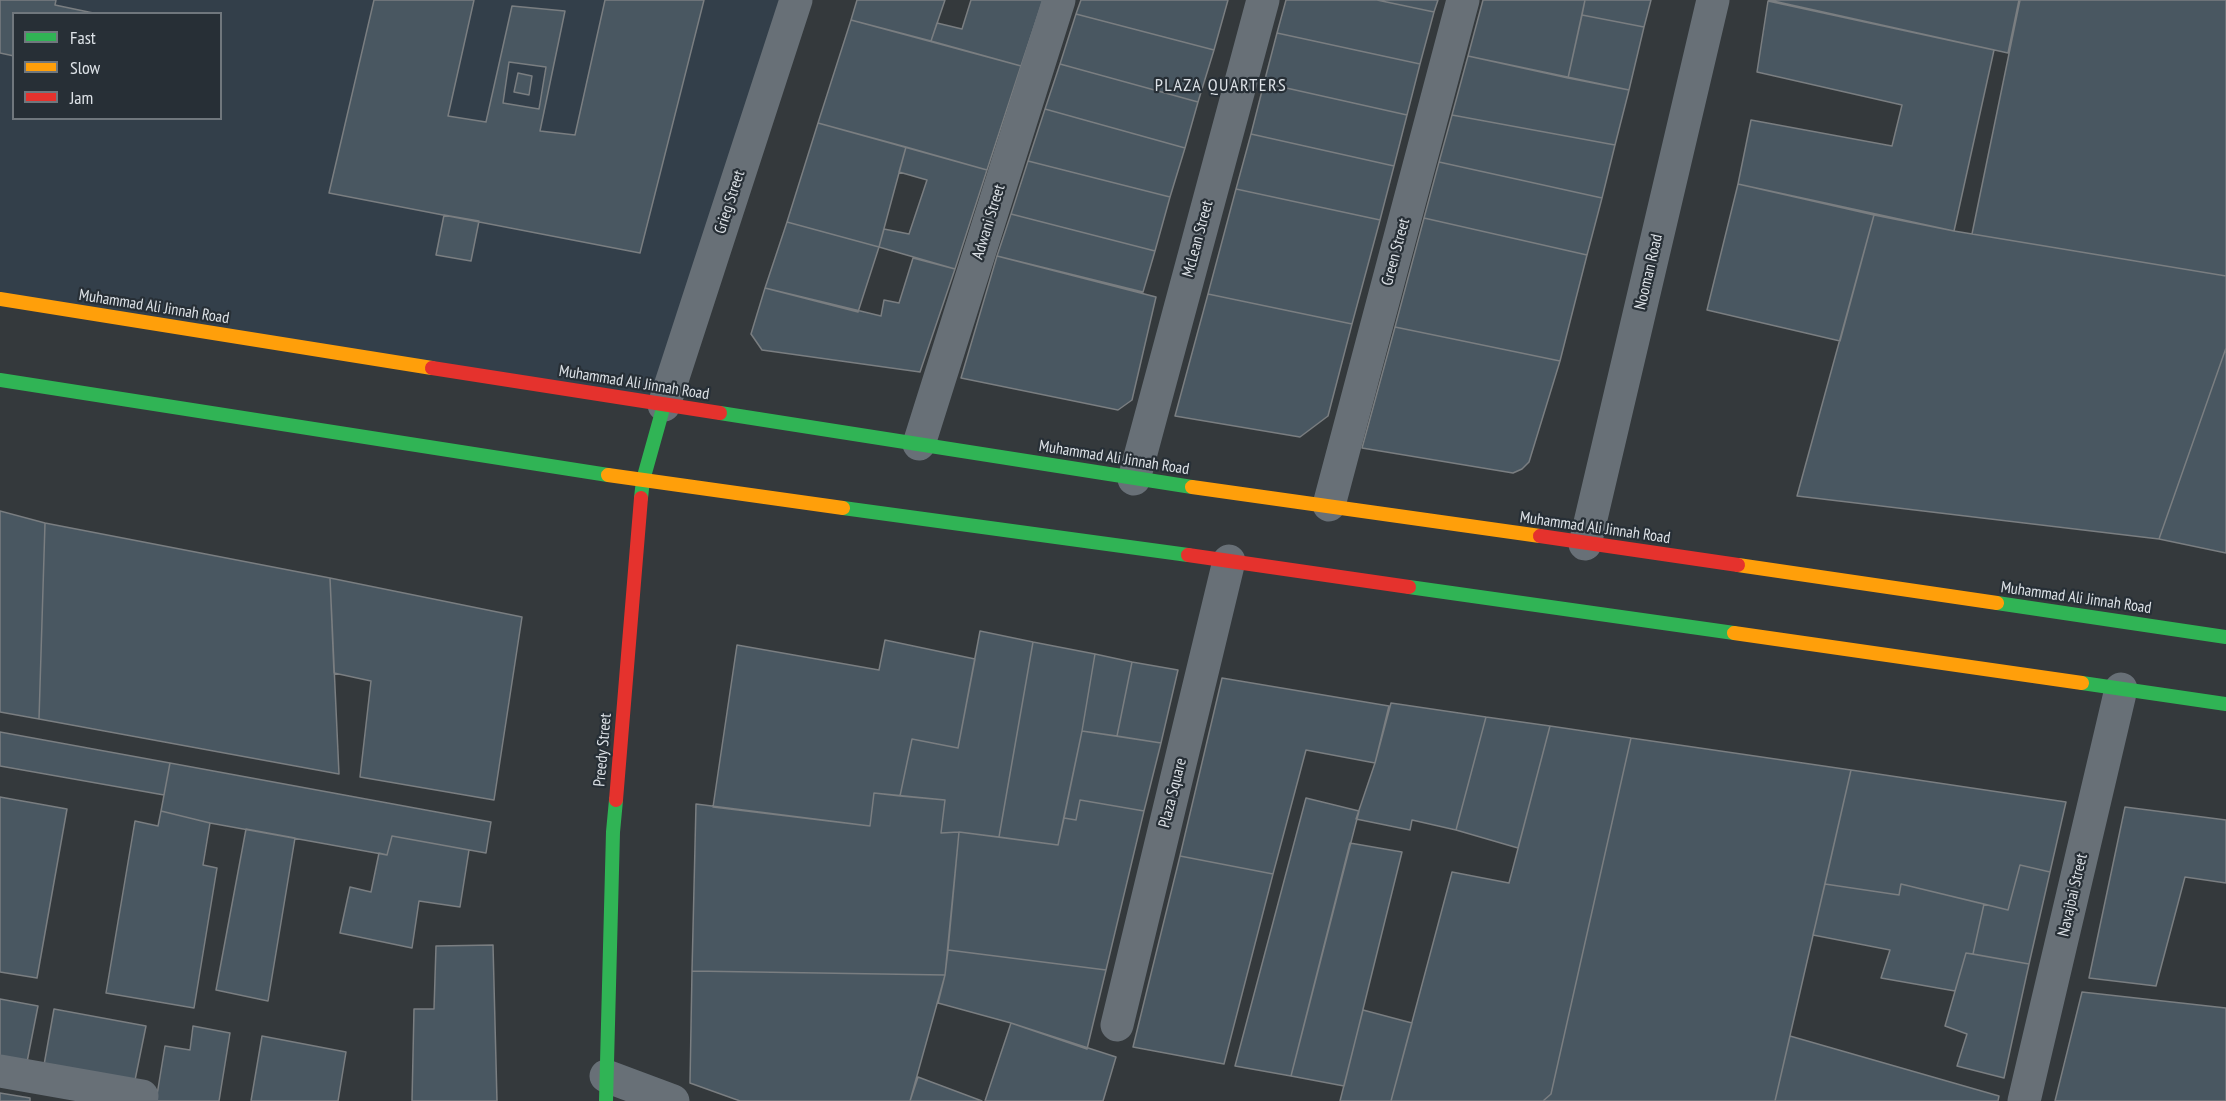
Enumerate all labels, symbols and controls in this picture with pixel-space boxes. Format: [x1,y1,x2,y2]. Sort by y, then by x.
legend [12,12,222,120]
text: Fast [70,26,96,49]
text: Slow [70,56,100,79]
district label: PLAZA QUARTERS [1155,75,1287,97]
text: Jam [70,86,93,109]
street label: Grieg Street [711,168,749,236]
street label: Adwani Street [969,182,1009,262]
street label: McLean Street [1179,199,1217,279]
street label: Green Street [1378,216,1414,288]
street label: Nooman Road [1631,232,1667,312]
street label: Muhammad Ali Jinnah Road [78,286,230,328]
street label: Muhammad Ali Jinnah Road [558,362,710,404]
street label: Muhammad Ali Jinnah Road [1038,437,1190,479]
street label: Muhammad Ali Jinnah Road [1519,508,1671,548]
street label: Muhammad Ali Jinnah Road [2000,578,2152,618]
street label: Preedy Street [590,712,616,788]
street label: Plaza Square [1155,756,1191,830]
street label: Navajbai Street [2054,852,2092,938]

